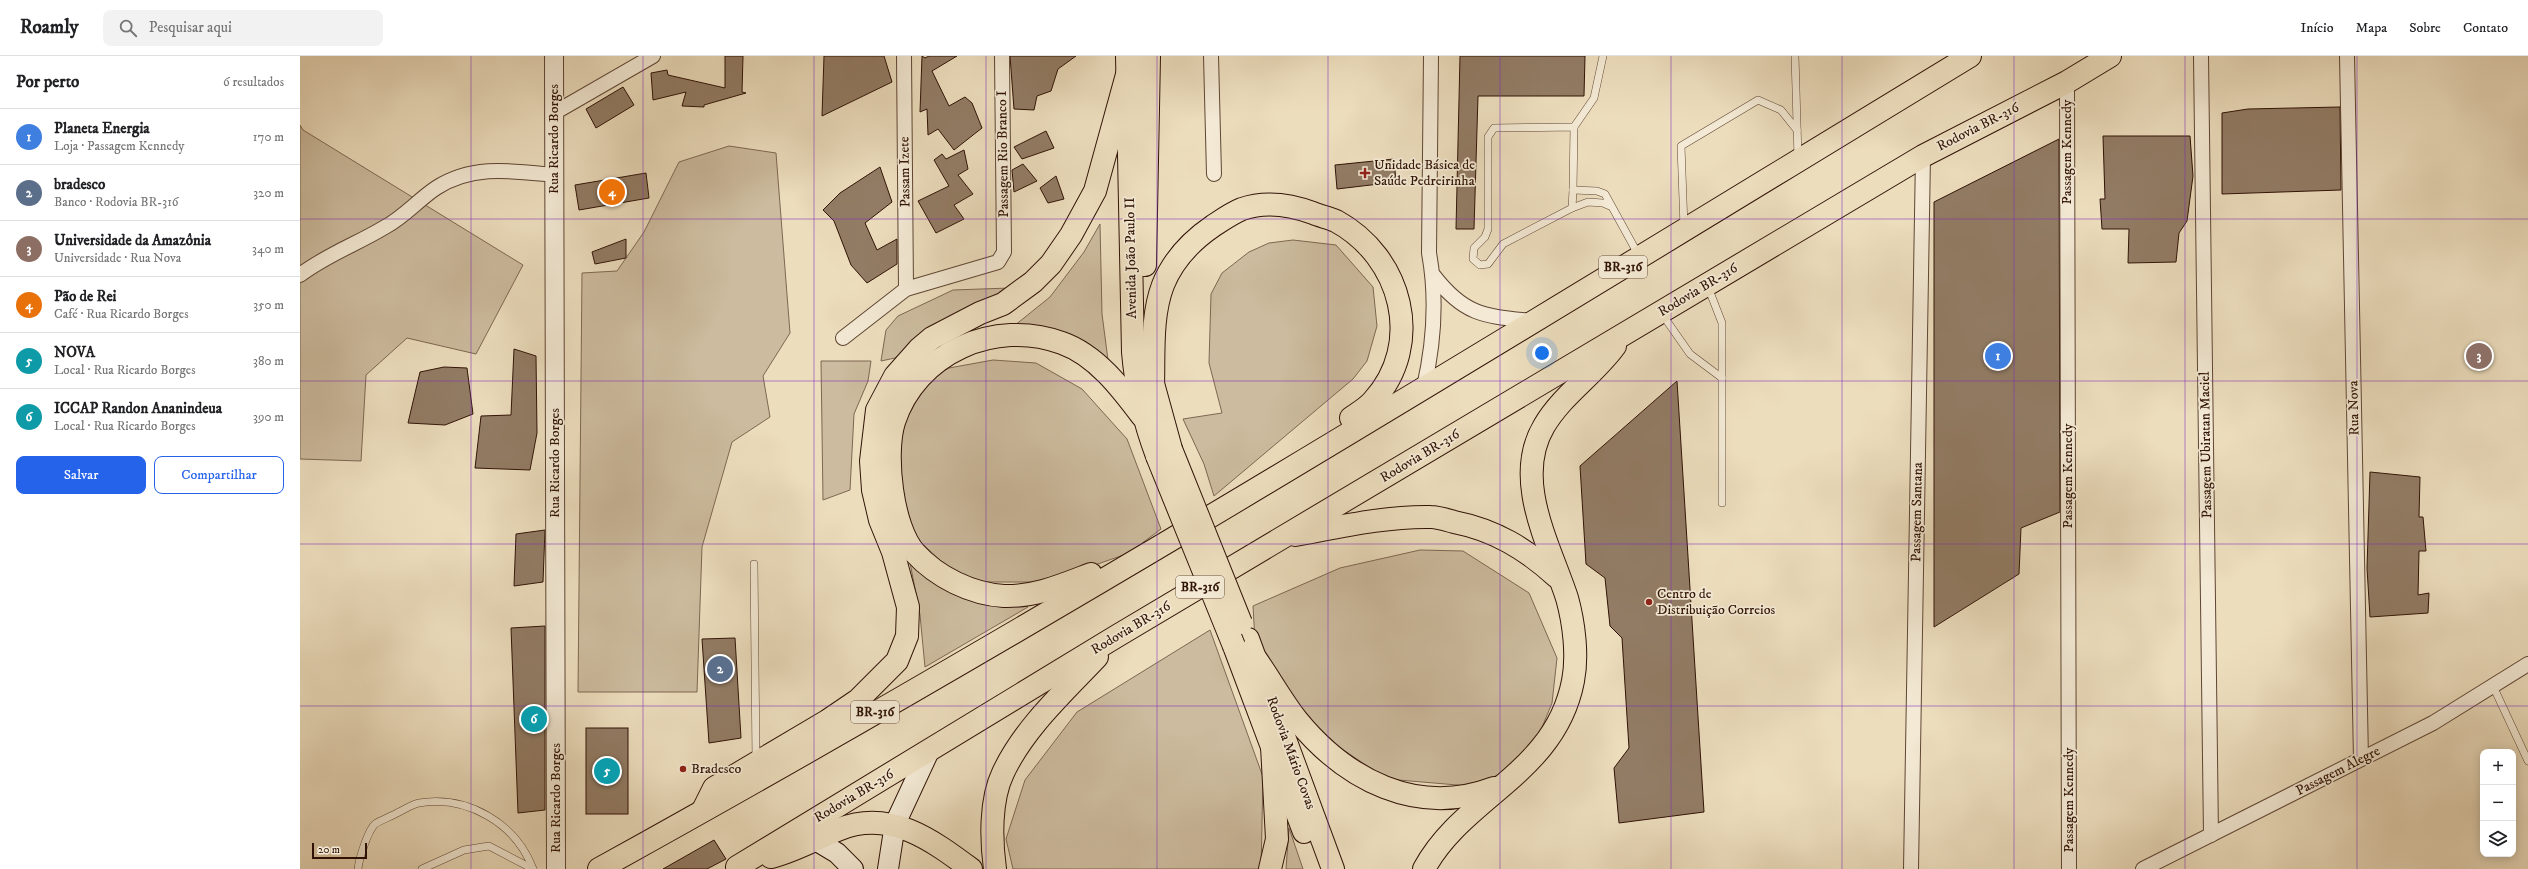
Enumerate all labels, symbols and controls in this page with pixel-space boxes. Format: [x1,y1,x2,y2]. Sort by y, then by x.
search box [103,10,383,46]
text: Roamly [20,16,79,39]
icon: search [117,17,139,39]
text: Pesquisar aqui [149,18,232,37]
text: Início [2300,19,2334,37]
text: Mapa [2356,19,2387,37]
text: Sobre [2409,19,2441,37]
text: Contato [2463,19,2508,37]
text: Por perto [16,71,79,93]
text: 6 resultados [223,74,284,90]
street label: Rua Ricardo Borges [545,84,563,194]
street label: Passagem Rio Branco I [993,90,1013,218]
street label: Rodovia BR-316 [1934,98,2023,155]
street label: Passagem Kennedy [2058,99,2076,204]
text: Planeta Energia [54,119,150,138]
text: 1 [27,129,31,145]
text: 170 m [253,129,284,145]
street label: Passam Izete [895,136,915,208]
text: Loja · Passagem Kennedy [54,138,184,154]
place label: Unidade Básica de Saúde Pedreirinha [1374,156,1475,190]
marker: Unidade Básica de Saúde Pedreirinha [1359,167,1371,179]
text: bradesco [54,175,105,194]
pin: 4 [599,177,625,207]
text: 2 [26,185,32,201]
text: 320 m [253,185,284,201]
text: Banco · Rodovia BR-316 [54,194,179,210]
street label: Avenida João Paulo II [1121,197,1141,319]
text: Universidade da Amazônia [54,231,211,250]
text: 3 [27,241,31,257]
text: 340 m [252,241,284,257]
text: Universidade · Rua Nova [54,250,181,266]
road number: BR-316 [1599,256,1647,278]
street label: Rodovia BR-316 [1655,259,1742,321]
text: Pão de Rei [54,287,116,306]
text: 4 [25,297,33,313]
text: 350 m [253,297,284,313]
text: Café · Rua Ricardo Borges [54,306,188,322]
pin: 1 [1985,341,2011,371]
pin: 3 [2466,341,2492,371]
text: NOVA [54,343,95,362]
your location [1532,343,1552,363]
text: 5 [26,353,32,369]
text: 380 m [253,353,284,369]
text: Local · Rua Ricardo Borges [54,362,196,378]
street label: Passagem Ubiratan Maciel [2196,371,2216,519]
street label: Rua Nova [2345,380,2363,436]
text: ICCAP Randon Ananindeua [54,399,222,418]
street label: Rua Ricardo Borges [546,408,564,518]
text: 6 [26,409,32,425]
text: 390 m [253,409,284,425]
text: Local · Rua Ricardo Borges [54,418,196,434]
street label: Passagem Kennedy [2059,423,2077,528]
street label: Rodovia BR-316 [1377,425,1464,487]
button: Salvar [16,456,146,494]
button: Compartilhar [154,456,284,494]
street label: Passagem Santana [1907,462,1927,562]
road number: BR-316 [1176,576,1224,598]
place label: Centro de Distribuição Correios [1657,585,1775,619]
street label: Rodovia BR-316 [1088,597,1175,659]
marker: Centro de Distribuição Correios [1644,597,1654,607]
pin: 2 [707,654,733,684]
street label: Rodovia Mário Covas [1262,694,1320,812]
road number: BR-316 [851,701,899,723]
pin: 6 [521,704,547,734]
street label: Passagem Alegre [2293,742,2383,800]
street label: Rua Ricardo Borges [547,743,565,853]
street label: Passagem Kennedy [2060,747,2078,852]
map controls [2480,749,2516,857]
button: + [2480,749,2516,785]
pin: 5 [594,756,620,786]
place label: Bradesco [691,760,741,778]
marker: Bradesco [678,764,688,774]
street label: Rodovia BR-316 [811,765,898,827]
button: − [2480,785,2516,821]
button: layers [2480,821,2516,857]
scale bar [312,841,367,860]
text: 20 m [318,843,340,857]

